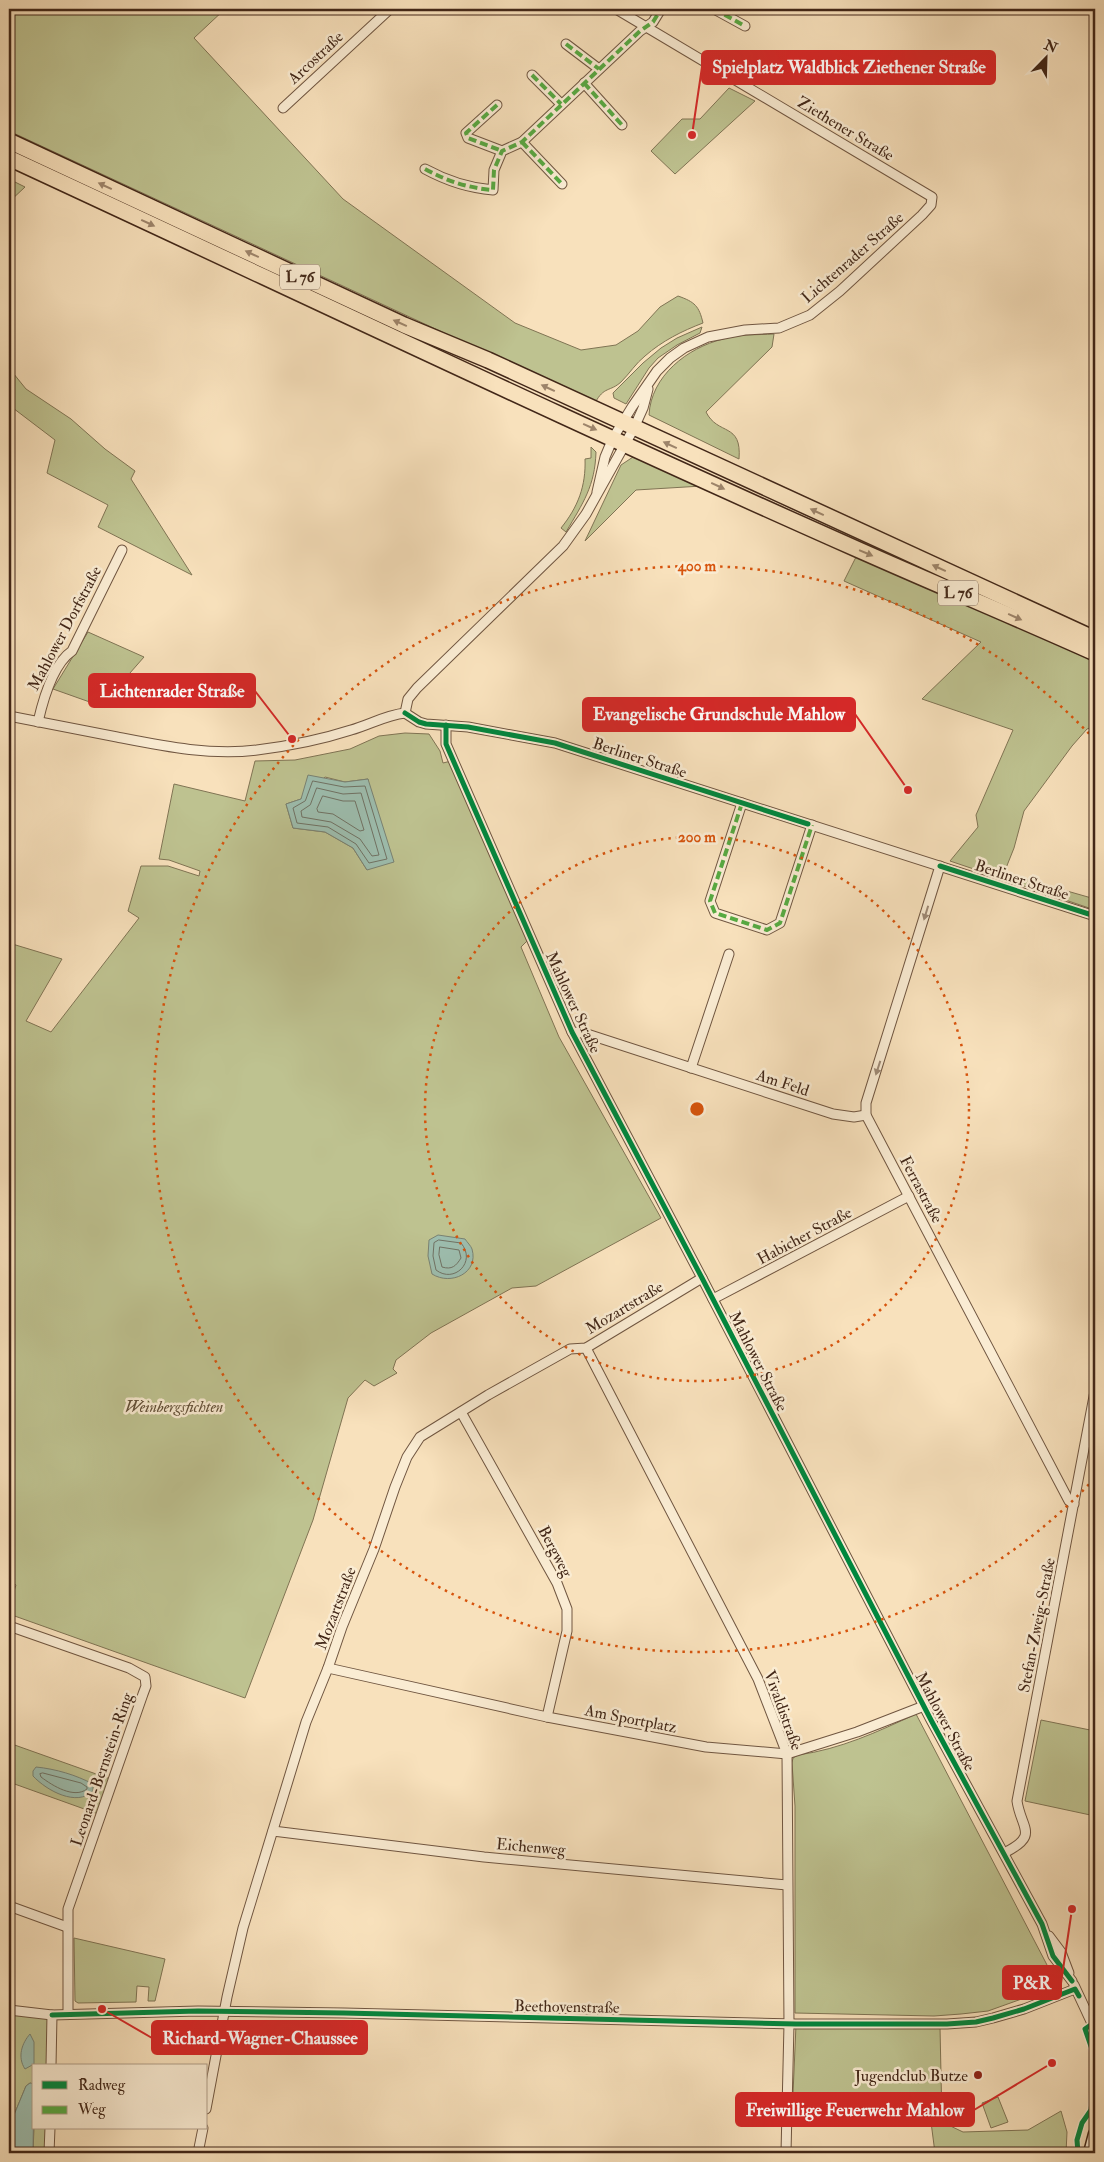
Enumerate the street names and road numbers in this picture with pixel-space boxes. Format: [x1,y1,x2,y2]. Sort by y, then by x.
street label: Arcostraße [283,27,348,89]
street label: Ziethener Straße [793,92,898,166]
street label: Lichtenrader Straße [797,208,908,308]
road number: L 76 [280,264,320,290]
street label: Mahlower Dorfstraße [24,562,106,694]
road number: L 76 [938,580,978,606]
street label: Berliner Straße [590,733,690,783]
street label: Berliner Straße [972,855,1072,905]
street label: Mahlower Straße [541,948,605,1057]
street label: Am Feld [753,1065,812,1101]
street label: Ferrastraße [895,1152,947,1227]
street label: Habicher Straße [754,1202,856,1269]
street label: Mozartstraße [582,1277,667,1339]
street label: Mahlower Straße [724,1308,792,1415]
street label: Bergweg [533,1522,577,1582]
street label: Stefan-Zweig-Straße [1014,1556,1060,1694]
street label: Mozartstraße [311,1564,361,1652]
street label: Vivaldistraße [759,1668,807,1753]
street label: Mahlower Straße [911,1668,980,1775]
street label: Leonard-Bernstein-Ring [66,1689,138,1849]
street label: Am Sportplatz [582,1700,679,1739]
street label: Eichenweg [495,1834,568,1860]
street label: Beethovenstraße [514,1996,620,2018]

